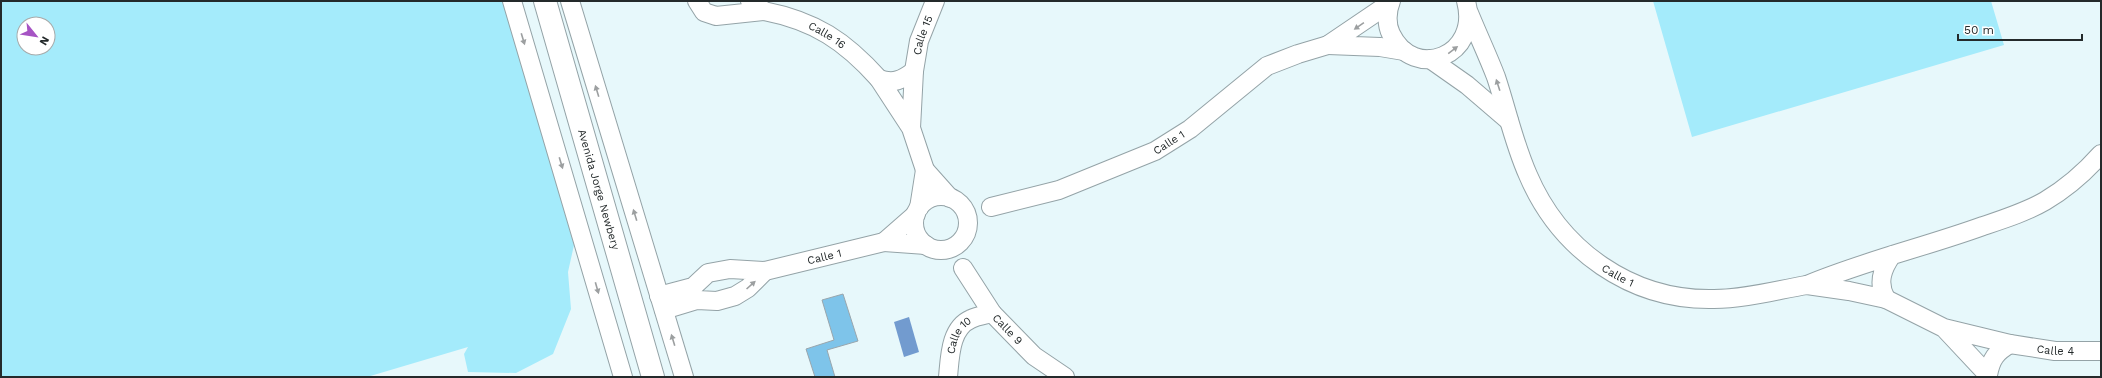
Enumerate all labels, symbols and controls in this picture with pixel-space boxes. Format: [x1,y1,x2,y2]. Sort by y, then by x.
street label: Calle 15 [910,13,935,56]
north arrow [16,16,56,56]
scale bar [1958,16,2082,42]
street label: Calle 16 [806,19,849,51]
one-way arrow [1354,22,1364,30]
text: 50 m [1964,23,1994,37]
one-way arrow [520,33,526,45]
text: N [37,34,52,48]
one-way arrow [1447,45,1458,54]
one-way arrow [1495,79,1501,91]
one-way arrow [594,85,600,97]
street label: Avenida Jorge Newbery [576,128,623,252]
street label: Calle 1 [1151,128,1187,157]
one-way arrow [558,157,564,169]
one-way arrow [632,209,638,221]
street label: Calle 1 [806,246,843,267]
street label: Calle 1 [1599,261,1636,289]
one-way arrow [746,280,756,289]
one-way arrow [594,282,600,294]
street label: Calle 9 [990,311,1026,347]
street label: Calle 10 [944,314,974,355]
one-way arrow [670,333,676,345]
street label: Calle 4 [2036,342,2074,358]

